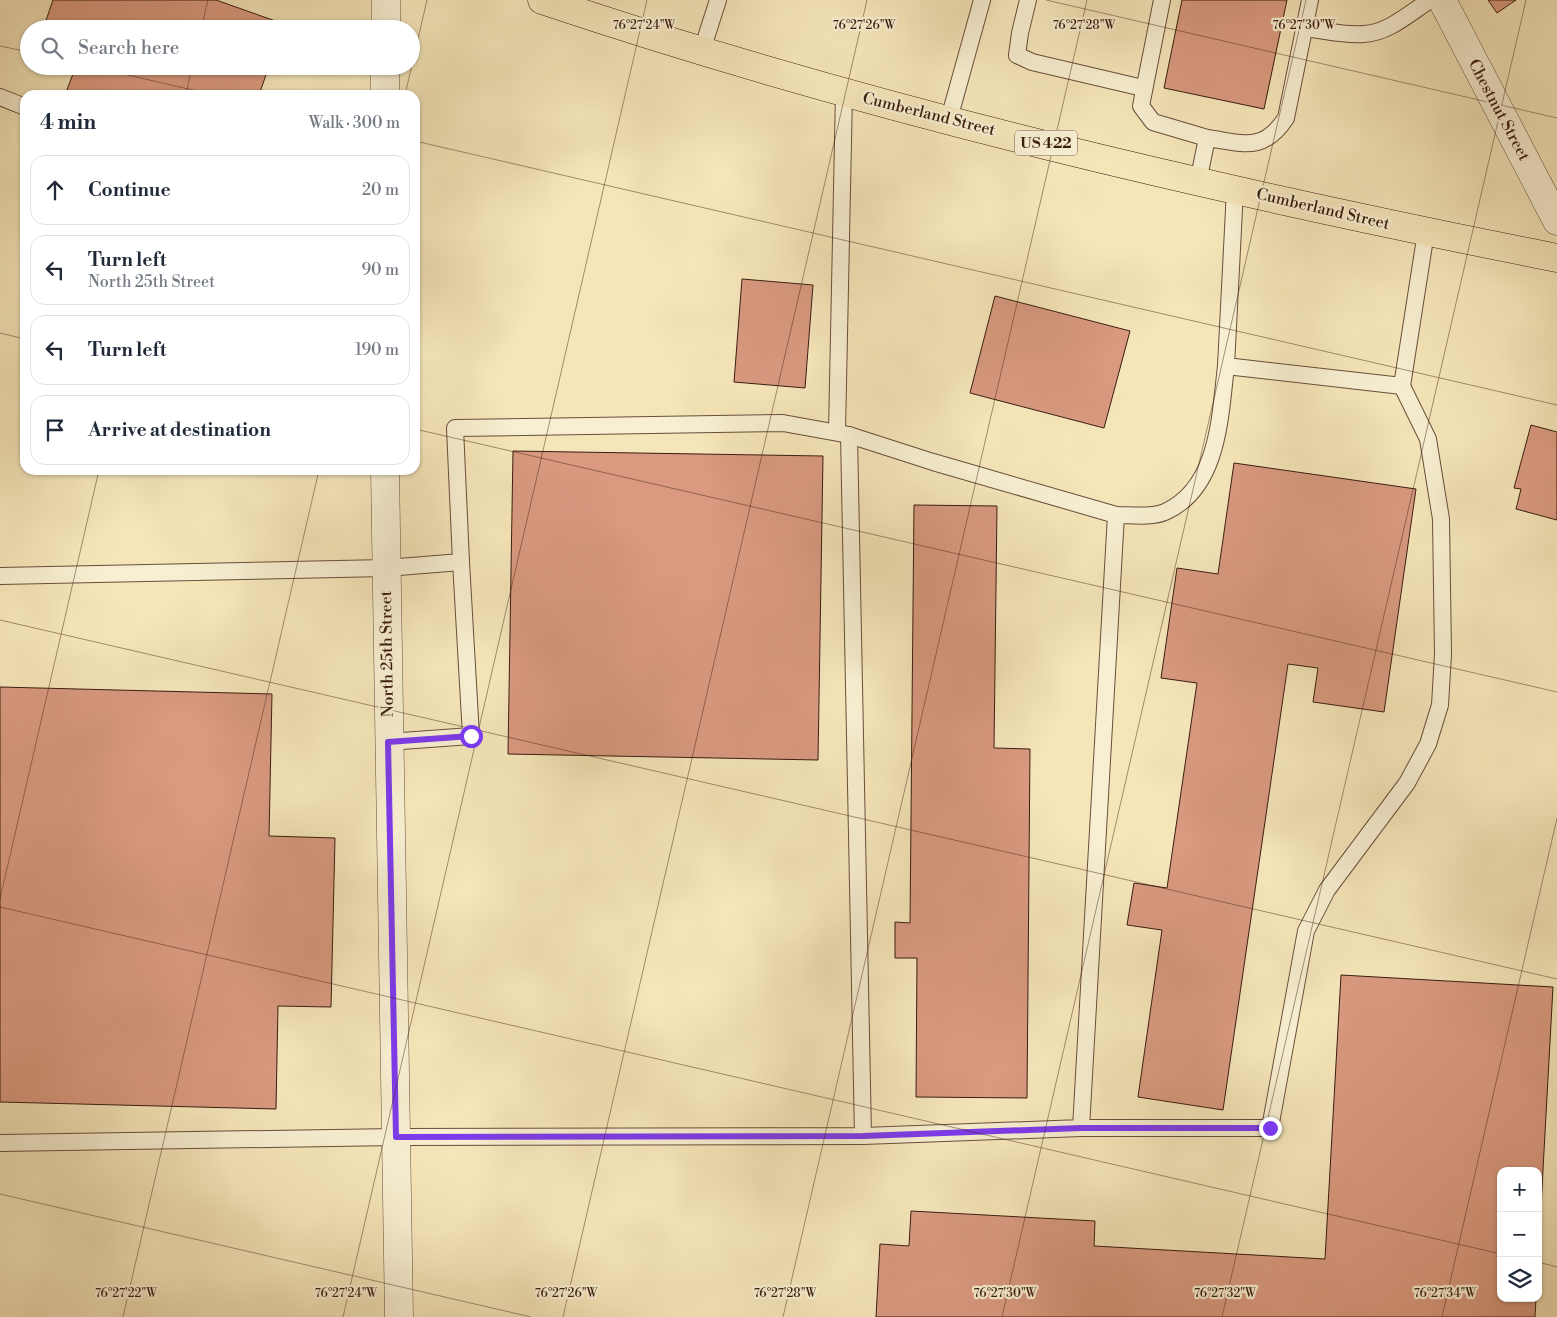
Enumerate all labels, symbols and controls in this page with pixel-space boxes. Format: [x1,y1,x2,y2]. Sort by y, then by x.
text: 76°27'24"W [613,18,676,33]
text: 76°27'26"W [833,18,896,33]
text: 76°27'28"W [1053,18,1116,33]
text: 76°27'30"W [1272,18,1337,33]
search box [20,20,420,75]
icon: search [38,34,66,62]
text: Search here [78,36,179,60]
street label: Chestnut Street [1464,56,1534,165]
street label: Cumberland Street [861,88,998,140]
text: 4 min [40,110,96,136]
text: Walk · 300 m [309,113,400,133]
road number: US 422 [1015,130,1077,156]
icon: ahead [41,176,69,204]
text: Continue [88,178,171,202]
text: 20 m [362,180,399,200]
street label: Cumberland Street [1254,184,1392,234]
text: Turn left [88,248,167,272]
icon: left [41,256,69,284]
text: 90 m [361,260,399,280]
text: North 25th Street [88,272,215,292]
icon: left [41,336,69,364]
text: Turn left [88,338,167,362]
text: 190 m [355,340,399,360]
icon: arrive [41,416,69,444]
text: Arrive at destination [88,418,271,442]
street label: North 25th Street [376,590,398,718]
route start [460,725,483,748]
route end [1259,1117,1282,1140]
map controls [1497,1167,1542,1302]
button: + [1497,1167,1542,1212]
button: − [1497,1212,1542,1257]
button: layers [1497,1257,1542,1302]
text: 76°27'22"W [95,1286,158,1301]
text: 76°27'24"W [315,1286,378,1301]
text: 76°27'26"W [535,1286,598,1301]
text: 76°27'28"W [754,1286,817,1301]
text: 76°27'30"W [973,1286,1038,1301]
text: 76°27'32"W [1194,1286,1257,1301]
text: 76°27'34"W [1414,1286,1477,1301]

